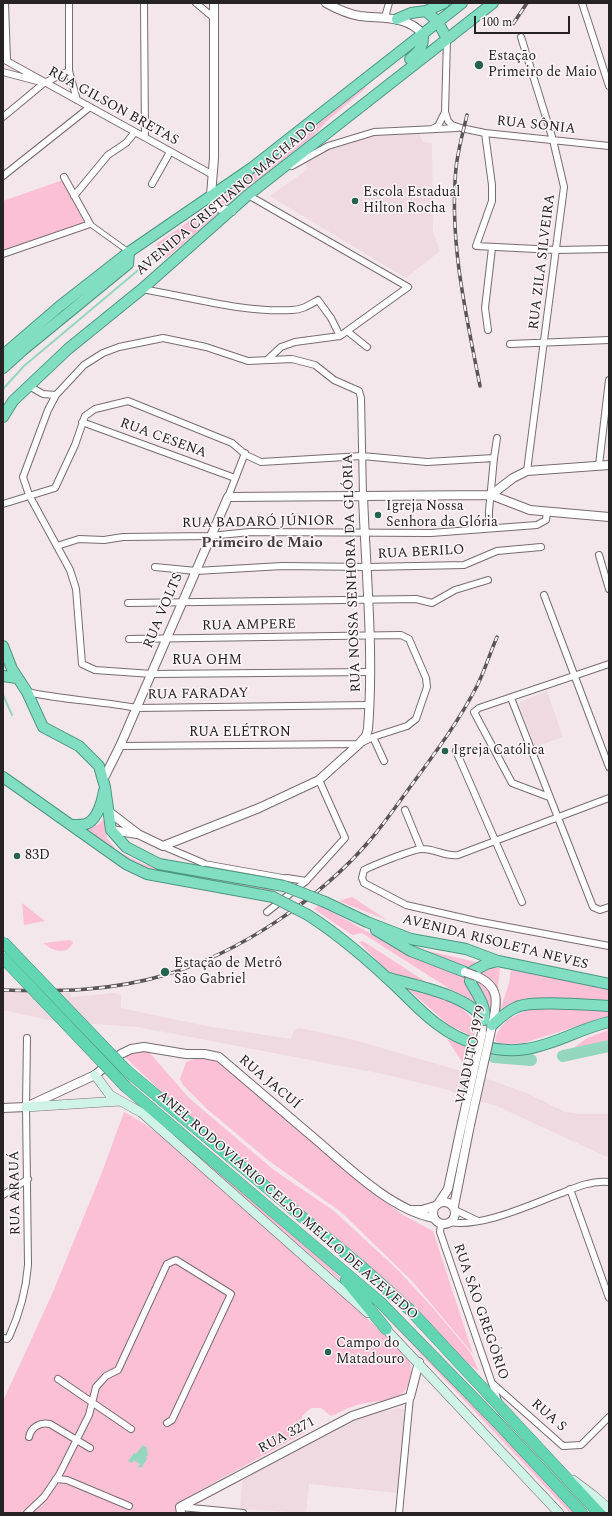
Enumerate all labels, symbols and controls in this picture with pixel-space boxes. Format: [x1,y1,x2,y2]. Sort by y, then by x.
scale bar [476,8,572,34]
text: 100 m [481,13,512,32]
place label: Estação Primeiro de Maio [488,49,597,82]
marker: Estação Primeiro de Maio [473,59,485,71]
street label: RUA GILSON BRETAS [45,64,181,150]
street label: RUA SÔNIA [496,113,576,139]
street label: AVENIDA CRISTIANO MACHADO [133,118,321,280]
place label: Escola Estadual Hilton Rocha [363,185,460,218]
street label: RUA ZILA SILVEIRA [526,193,560,331]
marker: Escola Estadual Hilton Rocha [350,196,360,206]
street label: RUA CESENA [117,416,209,462]
street label: RUA NOSSA SENHORA DA GLÓRIA [340,453,366,693]
place label: Igreja Nossa Senhora da Glória [386,499,498,532]
marker: Igreja Nossa Senhora da Glória [373,510,383,520]
street label: RUA BADARÓ JÚNIOR [182,513,334,533]
district label: Primeiro de Maio [201,535,323,553]
street label: RUA BERILO [377,542,465,564]
street label: RUA VOLTS [141,571,187,651]
street label: RUA AMPERE [202,617,296,635]
street label: RUA OHM [172,653,242,669]
street label: RUA FARADAY [147,686,249,704]
street label: RUA ELÉTRON [189,725,291,741]
place label: Igreja Católica [453,743,545,759]
marker: Igreja Católica [440,746,450,756]
place label: 83D [25,848,50,864]
marker: 83D [12,851,22,861]
street label: AVENIDA RISOLETA NEVES [400,912,590,974]
place label: Estação de Metrô São Gabriel [174,956,282,988]
marker: Estação de Metrô São Gabriel [159,966,171,978]
street label: VIADUTO 1979 [453,1004,491,1106]
street label: RUA JACUÍ [235,1052,303,1114]
street label: ANEL RODOVIÁRIO CELSO MELLO DE AZEVEDO [153,1088,421,1324]
street label: RUA ARAUÁ [7,1151,25,1235]
street label: RUA SÃO GREGÓRIO [449,1242,511,1382]
place label: Campo do Matadouro [336,1336,404,1368]
marker: Campo do Matadouro [323,1347,333,1357]
street label: RUA S [527,1396,569,1436]
street label: RUA 3271 [256,1414,318,1458]

